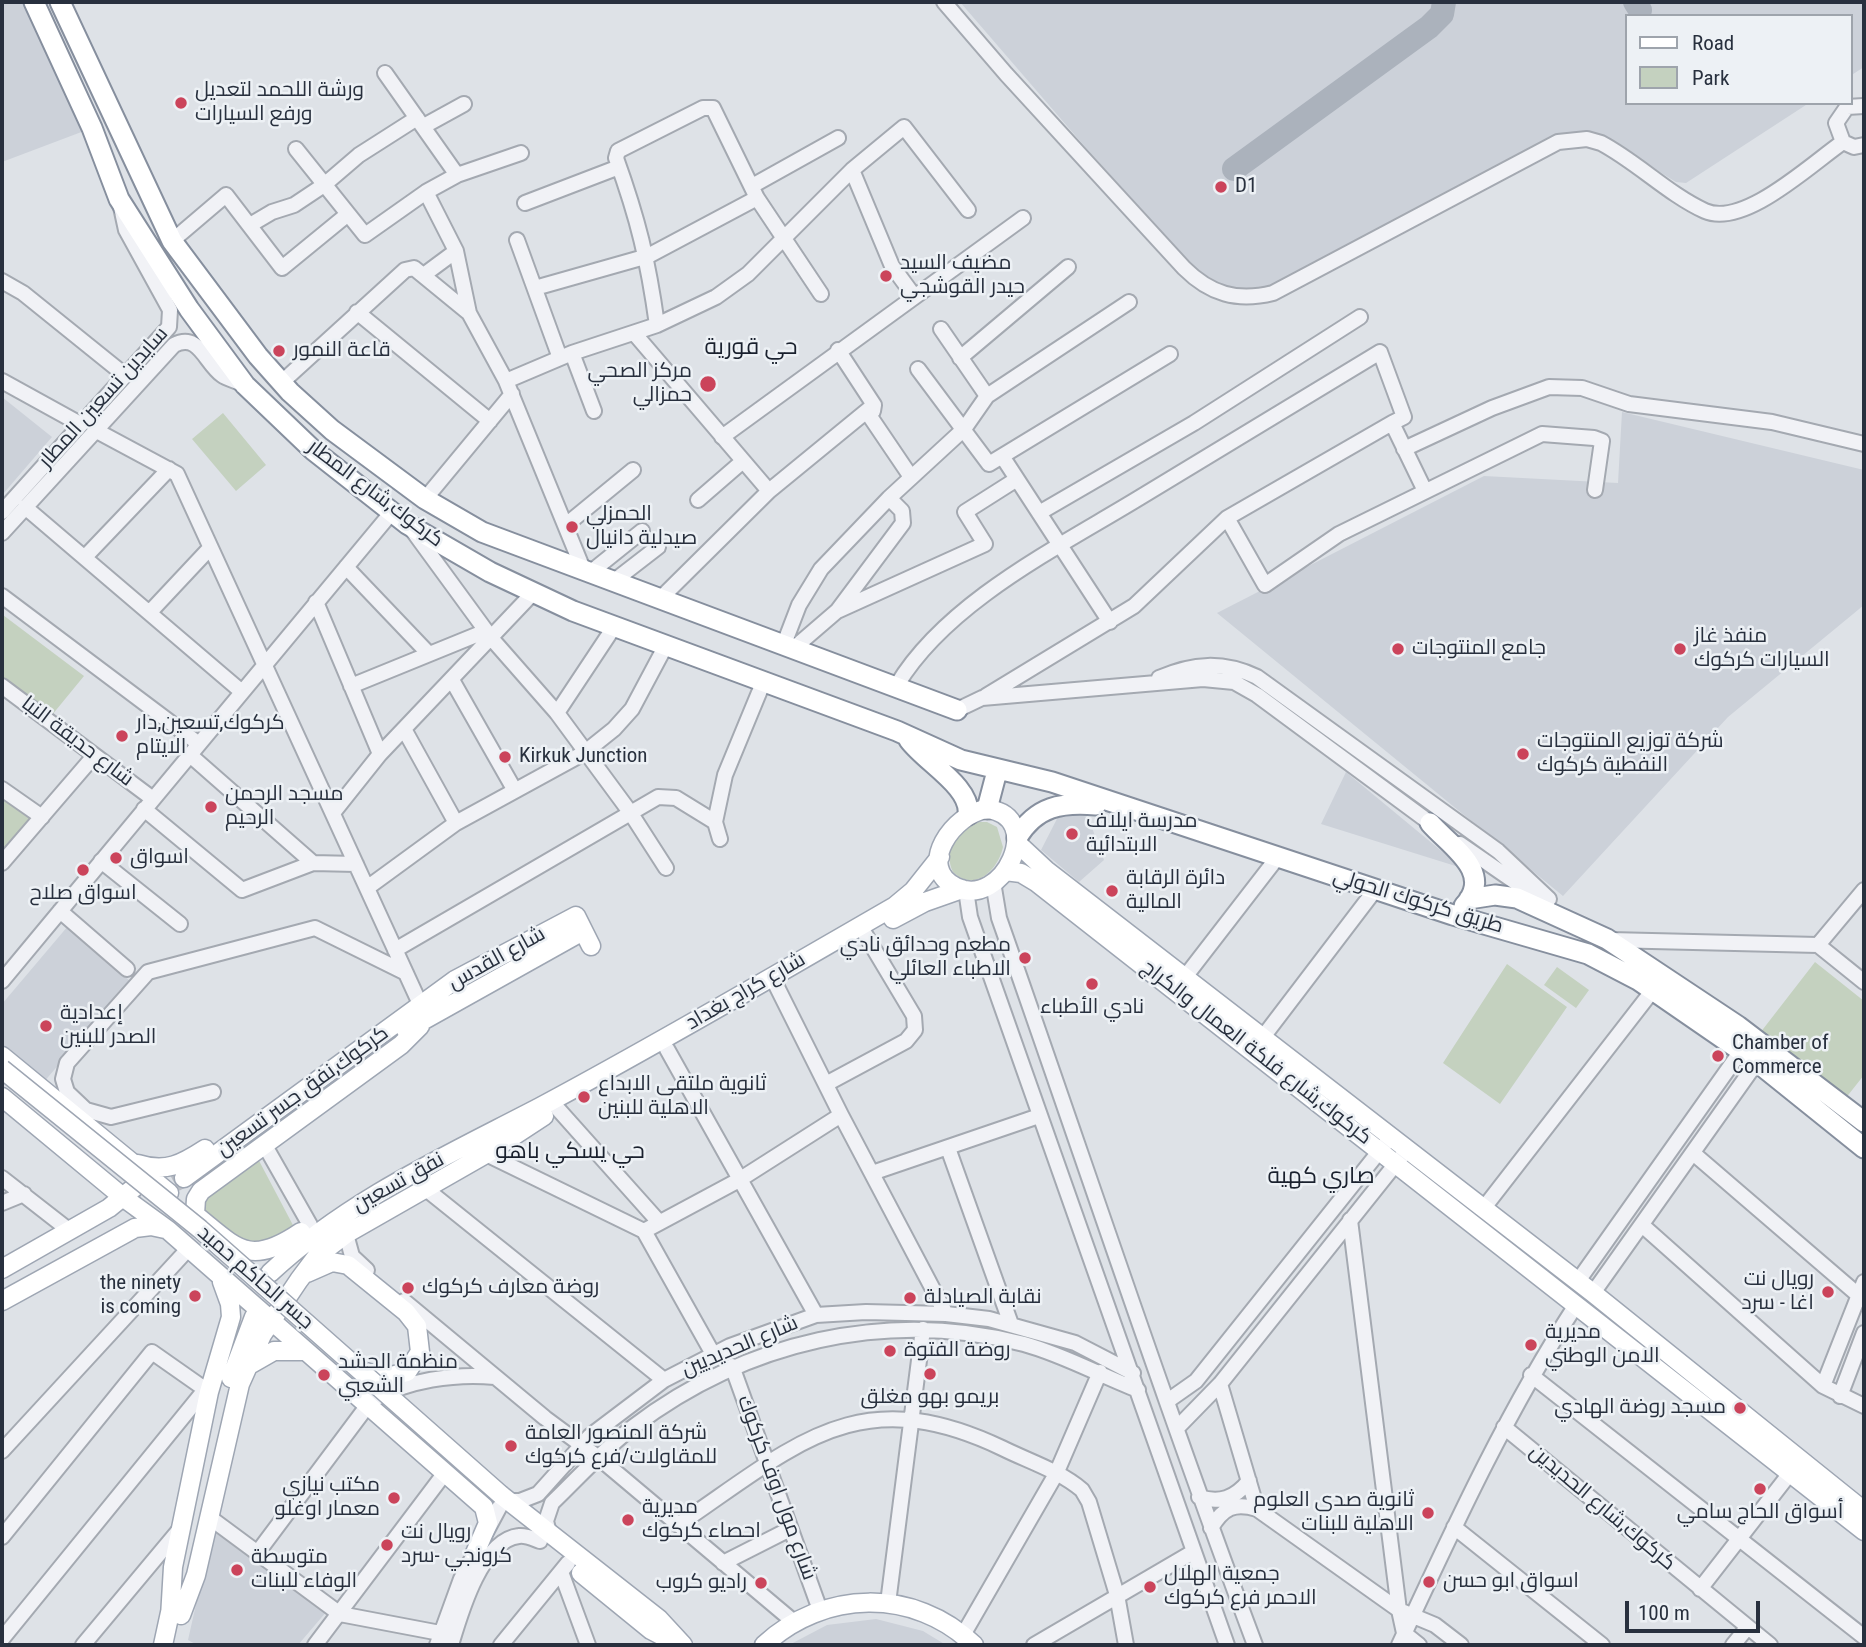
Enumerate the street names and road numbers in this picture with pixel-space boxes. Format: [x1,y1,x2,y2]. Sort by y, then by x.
street label: سايدين تسعين المطار [34,322,174,474]
street label: كركوك,شارع المطار [302,435,448,553]
street label: شارع حديقة النبا [16,692,138,792]
street label: طريق كركوك الحولي [1330,864,1506,940]
street label: شارع القدس [444,922,550,996]
street label: شارع كراج بغداد [682,948,810,1036]
street label: كركوك,شارع فلكة العمال والكراج [1136,955,1376,1151]
street label: كركوك,نفق جسر تسعين [212,1021,394,1163]
street label: نفق تسعين [349,1148,449,1218]
street label: جسر الحاكم حميد [192,1221,318,1335]
street label: شارع الحديديين [678,1311,802,1383]
street label: شارع مول اوف كركوك [731,1392,821,1584]
street label: كركوك,شارع الحديدين [1524,1439,1680,1577]

